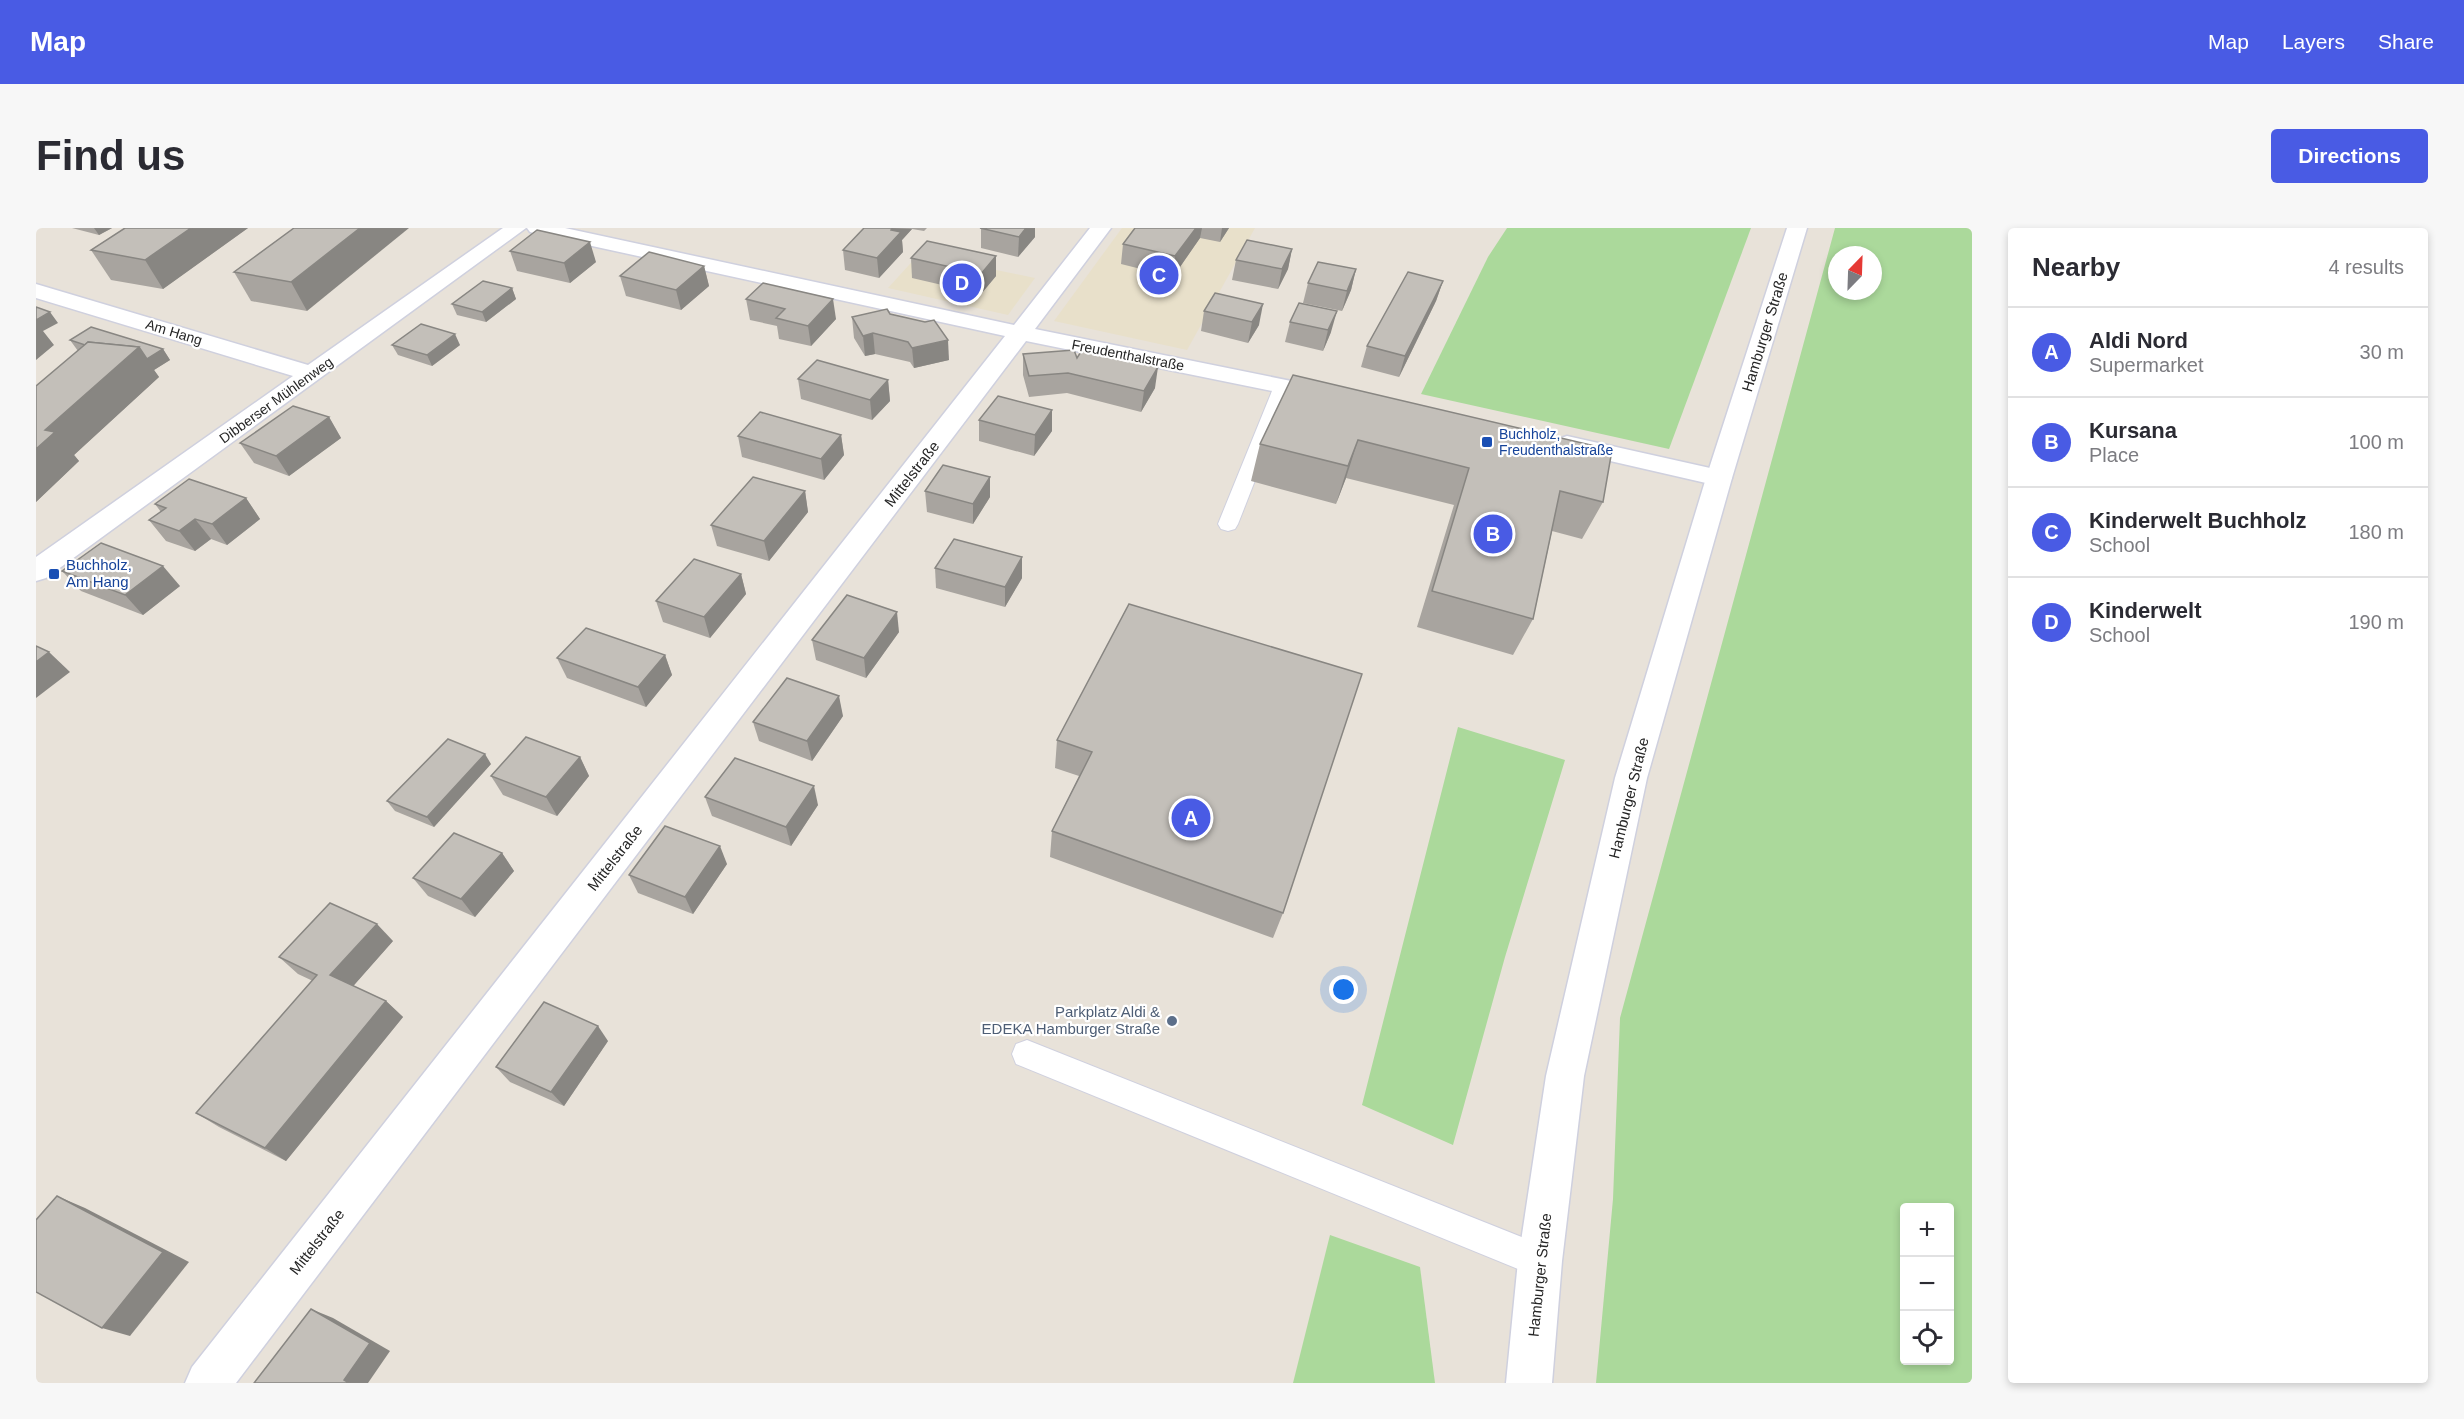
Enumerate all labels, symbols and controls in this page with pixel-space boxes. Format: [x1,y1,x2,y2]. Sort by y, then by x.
text: Map [30,26,86,57]
text: Map [2208,30,2249,53]
text: Layers [2282,30,2345,53]
text: Share [2378,30,2434,53]
button: Directions [2271,129,2428,183]
text: Find us [36,132,185,179]
north arrow [1828,246,1882,300]
pin: C [1140,252,1178,298]
text: Nearby [2032,252,2120,282]
text: 4 results [2328,256,2404,278]
pin: D [942,260,982,306]
street label: Hamburger Straße [1738,270,1791,394]
street label: Am Hang [144,316,204,348]
text: Aldi Nord [2089,328,2188,353]
street label: Freudenthalstraße [1070,336,1186,374]
text: A [2044,341,2059,363]
text: 30 m [2360,341,2404,363]
street label: Dibberser Mühlenweg [216,354,336,446]
text: Supermarket [2089,354,2204,376]
text: Kursana [2089,418,2177,443]
place label: Buchholz, Freudenthalstraße [1499,426,1614,458]
text: B [2044,431,2059,453]
text: 100 m [2348,431,2404,453]
marker: Buchholz, Freudenthalstraße [1480,435,1494,449]
street label: Mittelstraße [881,438,942,510]
text: Place [2089,444,2139,466]
text: Kinderwelt Buchholz [2089,508,2307,533]
pin: B [1474,512,1512,556]
text: C [2044,521,2059,543]
text: 180 m [2348,521,2404,543]
text: School [2089,534,2150,556]
place label: Buchholz, Am Hang [66,556,132,590]
marker: Buchholz, Am Hang [47,567,61,581]
text: Kinderwelt [2089,598,2201,623]
text: D [2044,611,2059,633]
text: 190 m [2348,611,2404,633]
text: School [2089,624,2150,646]
street label: Hamburger Straße [1605,736,1652,860]
pin: A [1172,796,1210,840]
street label: Mittelstraße [584,822,645,894]
your location [1329,975,1358,1004]
place label: Parkplatz Aldi & EDEKA Hamburger Straße [982,1003,1160,1037]
marker: Parkplatz Aldi & EDEKA Hamburger Straße [1165,1014,1179,1028]
map controls [1900,1203,1954,1365]
button: + [1900,1203,1954,1257]
street label: Mittelstraße [286,1206,347,1278]
street label: Hamburger Straße [1525,1212,1554,1338]
button: − [1900,1257,1954,1311]
button: locate [1900,1311,1954,1365]

